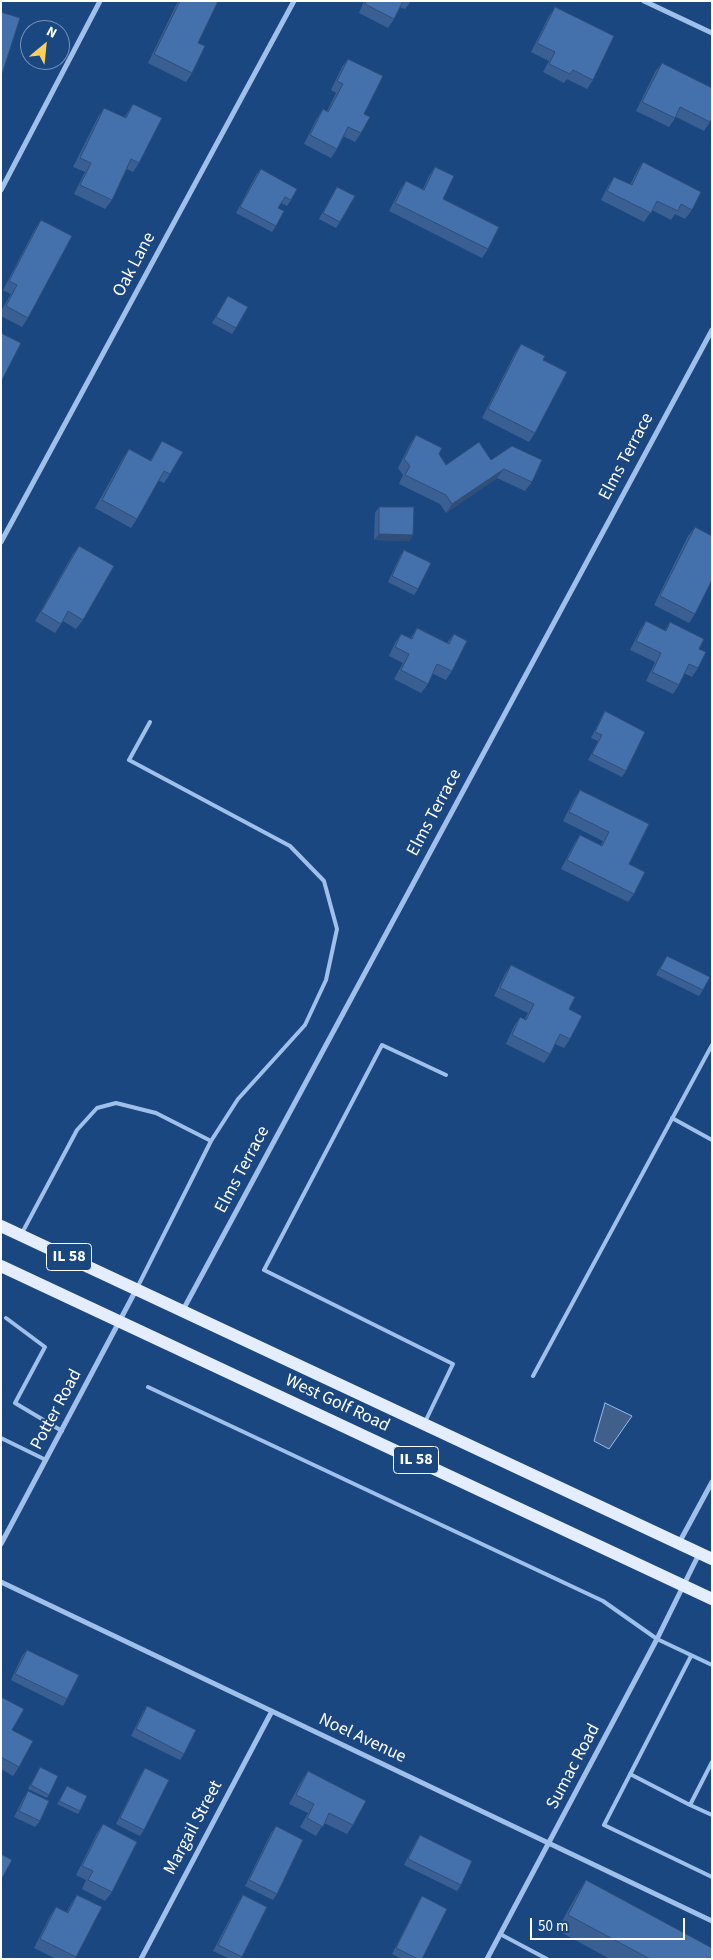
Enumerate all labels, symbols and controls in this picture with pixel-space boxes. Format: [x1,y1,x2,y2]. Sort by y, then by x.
north arrow [20,20,70,70]
text: N [43,22,60,44]
street label: Oak Lane [109,229,161,301]
street label: Elms Terrace [595,410,659,504]
street label: Elms Terrace [403,766,467,860]
street label: Elms Terrace [211,1123,275,1217]
road number: IL 58 [46,1244,92,1270]
street label: Potter Road [27,1366,87,1454]
street label: West Golf Road [281,1370,393,1438]
road number: IL 58 [394,1446,438,1474]
street label: Noel Avenue [315,1709,409,1769]
street label: Sumac Road [542,1721,606,1813]
street label: Margail Street [160,1777,228,1879]
scale bar [533,1908,688,1940]
text: 50 m [538,1916,568,1937]

